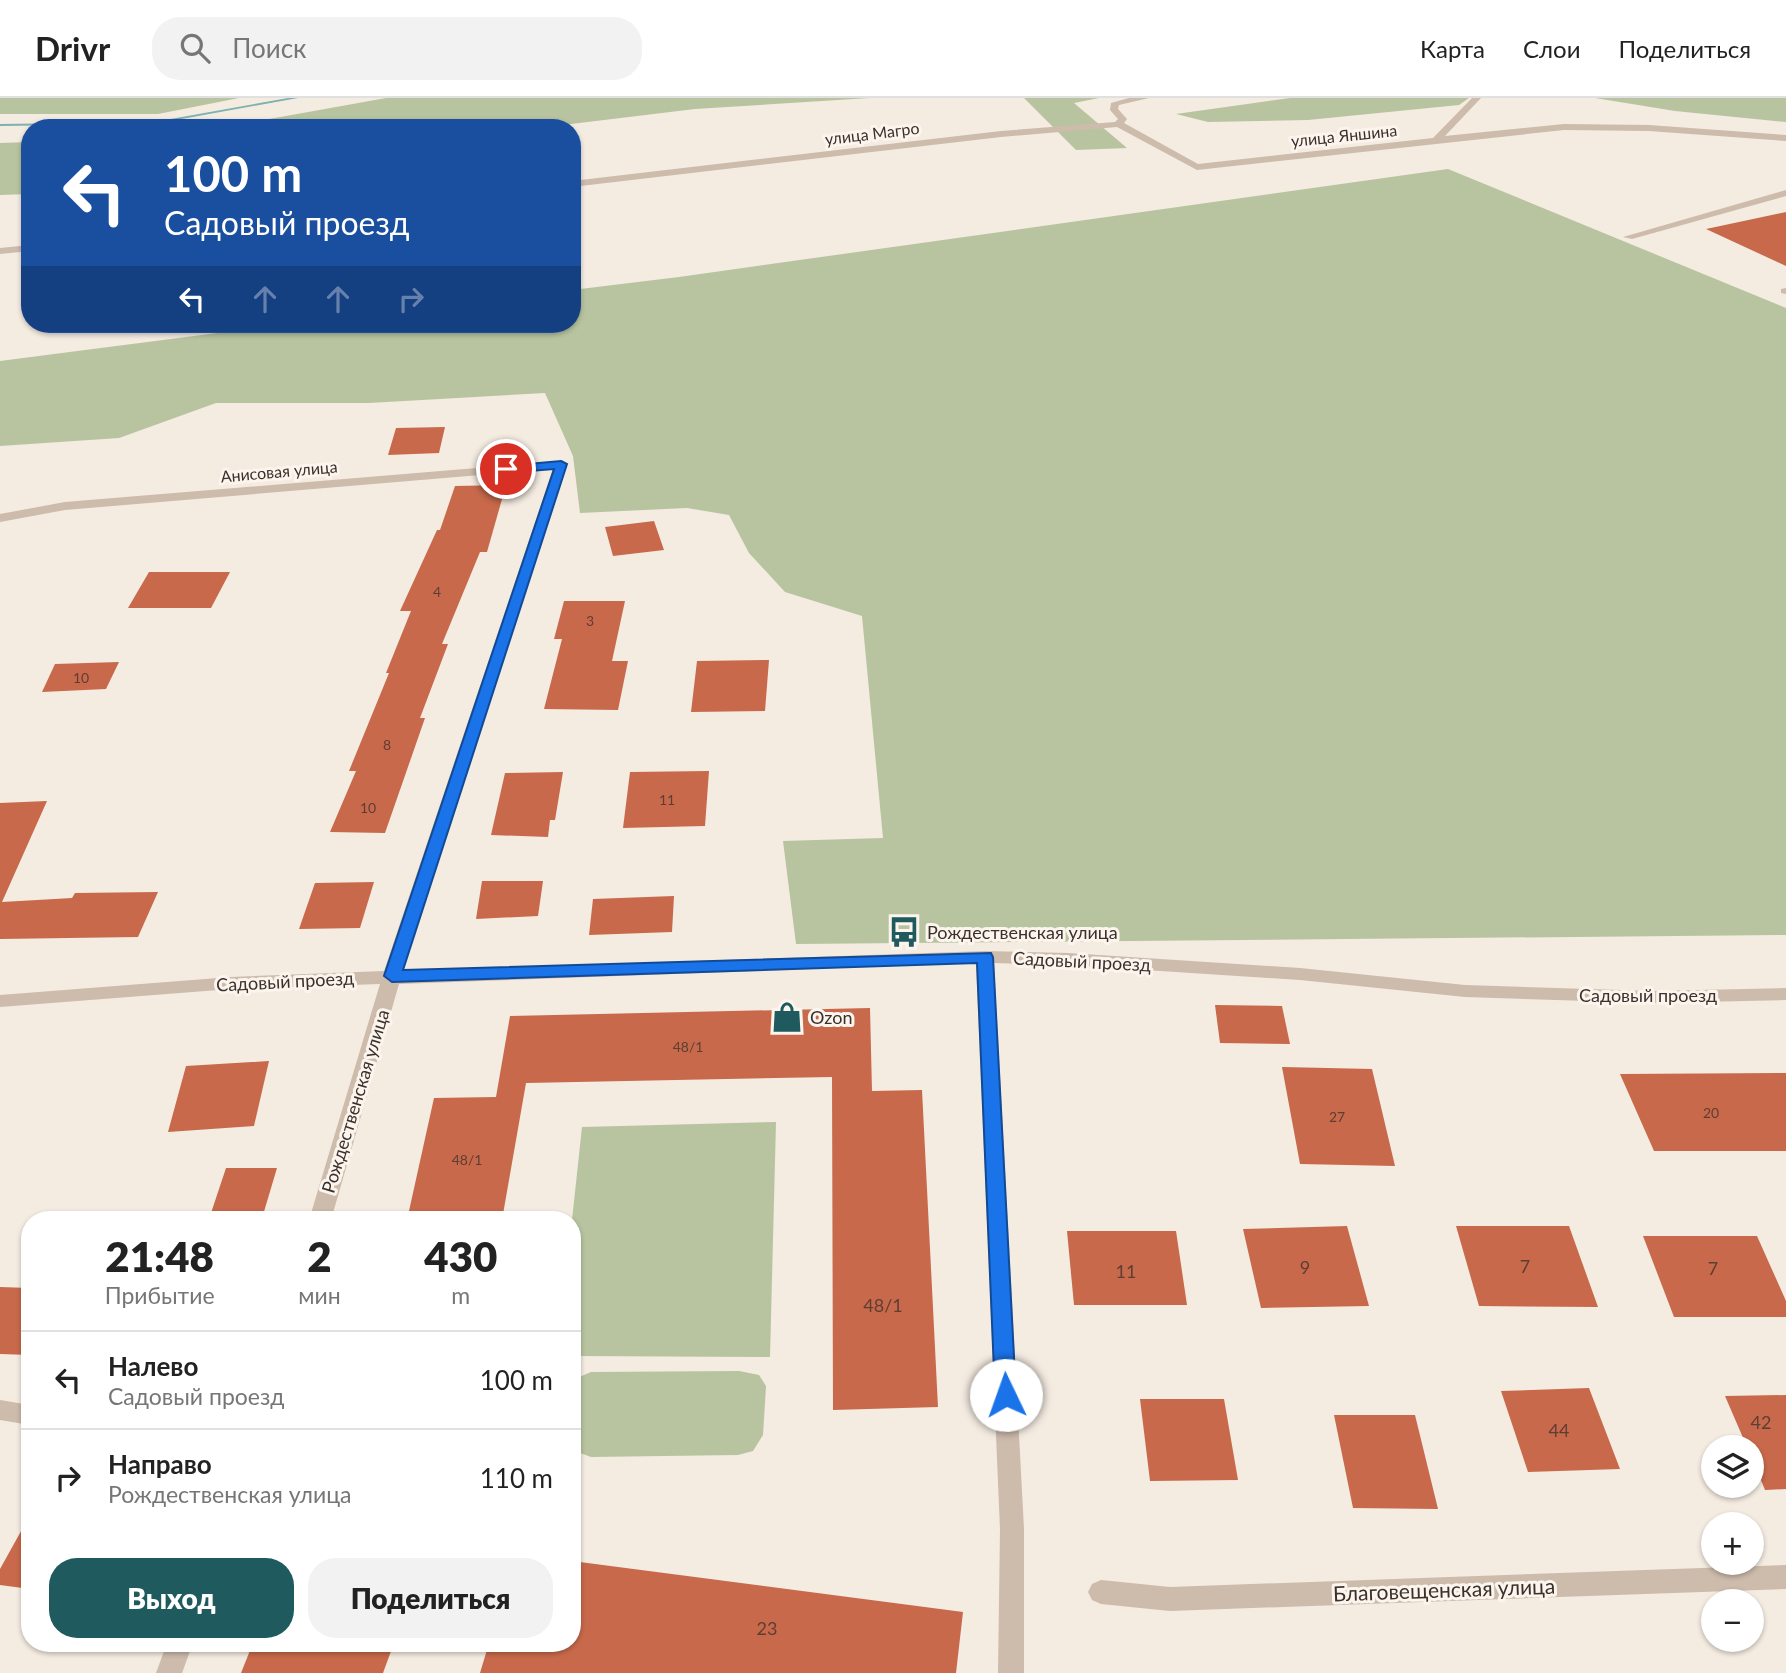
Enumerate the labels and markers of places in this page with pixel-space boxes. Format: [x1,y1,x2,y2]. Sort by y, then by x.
pin [476,439,536,499]
bus stop icon: Рождественская улица [887,915,921,949]
place label: Рождественская улица [927,921,1118,943]
shop icon: Ozon [770,1000,804,1034]
place label: Ozon [810,1006,852,1028]

